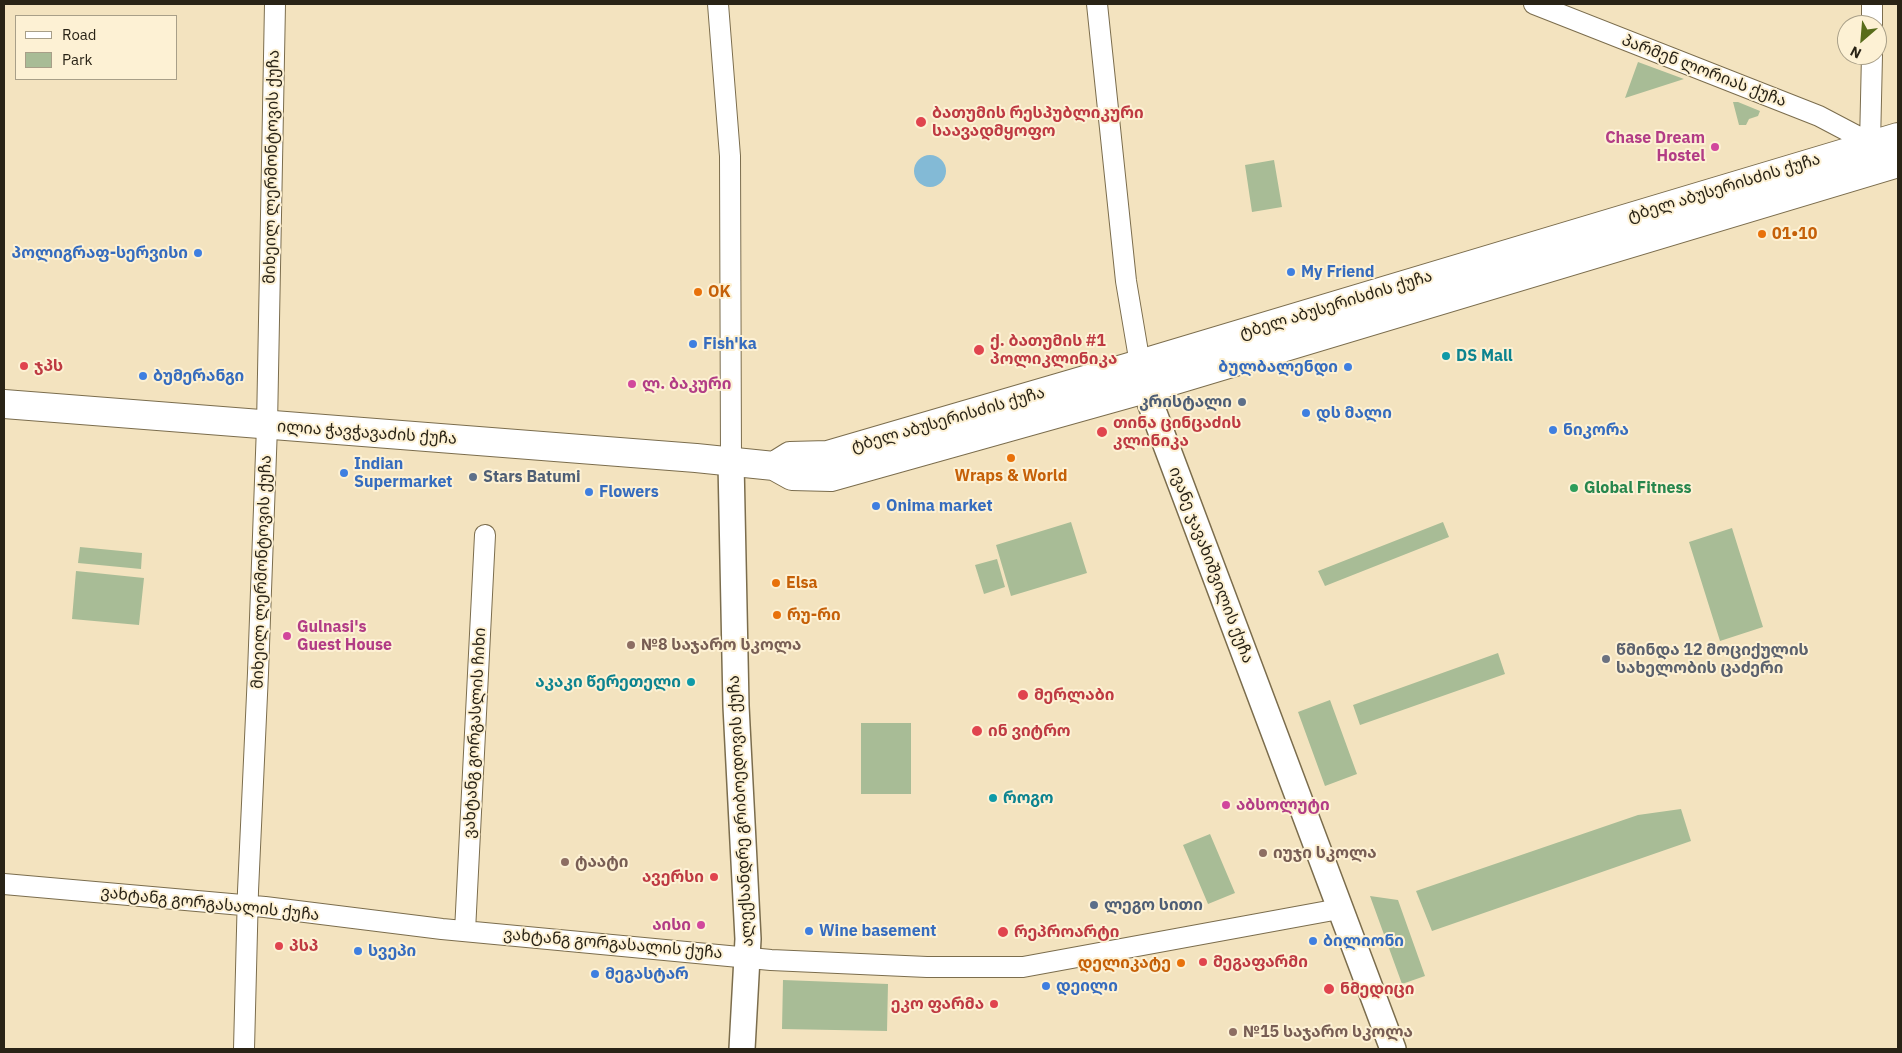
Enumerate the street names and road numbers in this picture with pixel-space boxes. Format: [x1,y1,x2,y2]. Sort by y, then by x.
street label: პარმენ ლორიას ქუჩა [1619,31,1789,111]
street label: მიხეილ ლერმონტოვის ქუჩა [260,50,284,284]
street label: ტბელ აბუსერისძის ქუჩა [1625,150,1823,226]
street label: ტბელ აბუსერისძის ქუჩა [1237,267,1435,343]
street label: ტბელ აბუსერისძის ქუჩა [849,383,1047,457]
street label: ილია ჭავჭავაძის ქუჩა [276,417,458,449]
street label: მიხეილ ლერმონტოვის ქუჩა [248,455,276,689]
street label: ივანე ჯავახიშვილის ქუჩა [1165,464,1257,666]
street label: ვახტანგ გორგასლის ჩიხი [460,627,490,839]
street label: ალექსანდრე გრიბოედოვის ქუჩა [724,675,758,947]
street label: ვახტანგ გორგასალის ქუჩა [100,883,320,925]
street label: ვახტანგ გორგასალის ქუჩა [503,925,723,963]

